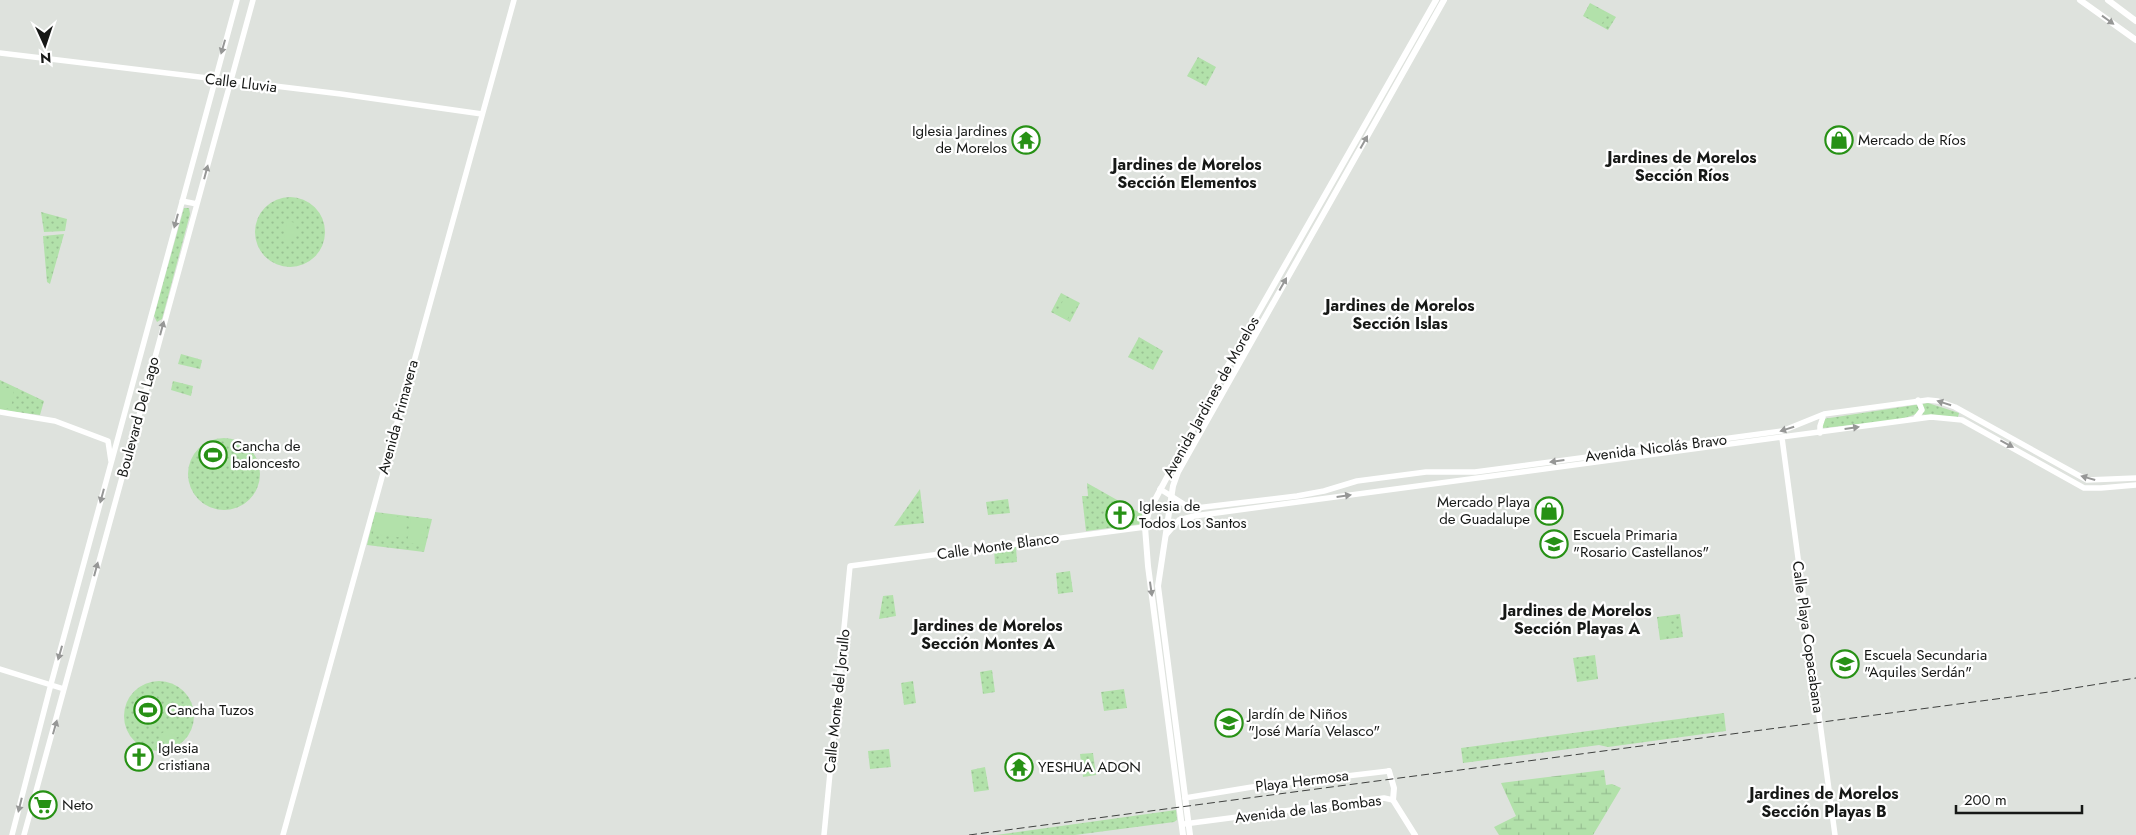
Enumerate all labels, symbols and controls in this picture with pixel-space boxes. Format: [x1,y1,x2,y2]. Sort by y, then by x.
one-way arrow [2101,15,2114,26]
north arrow [20,20,70,70]
one-way arrow [219,39,227,54]
text: N [40,48,52,68]
street label: Calle Lluvia [204,68,278,98]
place label: Iglesia Jardines de Morelos [912,120,1007,159]
temple icon: Iglesia Jardines de Morelos [1011,125,1041,155]
shop icon: Mercado de Ríos [1824,125,1854,155]
place label: Mercado de Ríos [1858,129,1966,151]
one-way arrow [1360,135,1368,150]
district label: Jardines de Morelos Sección Ríos [1604,146,1757,187]
district label: Jardines de Morelos Sección Elementos [1109,153,1262,194]
one-way arrow [202,164,210,179]
one-way arrow [172,213,180,228]
one-way arrow [1279,277,1288,290]
district label: Jardines de Morelos Sección Islas [1322,294,1475,335]
street label: Avenida Jardines de Morelos [1157,312,1265,482]
one-way arrow [159,321,167,336]
street label: Boulevard Del Lago [111,354,165,480]
street label: Avenida Primavera [372,357,424,477]
one-way arrow [1937,399,1952,407]
one-way arrow [1844,424,1860,432]
one-way arrow [1779,426,1794,434]
street label: Avenida Nicolás Bravo [1584,428,1728,468]
place label: Cancha de baloncesto [232,435,301,474]
sports icon: Cancha de baloncesto [198,440,228,470]
one-way arrow [2000,440,2014,448]
one-way arrow [1548,457,1564,465]
one-way arrow [2080,474,2096,482]
one-way arrow [98,488,106,503]
place label: Mercado Playa de Guadalupe [1437,491,1530,530]
one-way arrow [1336,492,1352,500]
place label: Iglesia de Todos Los Santos [1139,495,1247,534]
shop icon: Mercado Playa de Guadalupe [1534,496,1564,526]
church icon: Iglesia de Todos Los Santos [1105,500,1135,530]
place label: Escuela Primaria "Rosario Castellanos" [1573,524,1709,563]
street label: Calle Monte Blanco [936,527,1060,565]
school or university icon: Escuela Primaria "Rosario Castellanos" [1539,529,1569,559]
street label: Calle Playa Copacabana [1786,560,1830,714]
one-way arrow [92,562,100,577]
one-way arrow [1147,582,1155,598]
district label: Jardines de Morelos Sección Playas A [1499,599,1652,640]
district label: Jardines de Morelos Sección Montes A [910,614,1063,655]
street label: Calle Monte del Jorullo [818,628,856,774]
place label: Escuela Secundaria "Aquiles Serdán" [1864,644,1987,683]
one-way arrow [55,645,63,660]
school or university icon: Escuela Secundaria "Aquiles Serdán" [1830,649,1860,679]
sports icon: Cancha Tuzos [133,695,163,725]
place label: Cancha Tuzos [167,699,254,721]
place label: Jardín de Niños "José María Velasco" [1246,703,1380,742]
school or university icon: Jardín de Niños "José María Velasco" [1214,708,1244,738]
one-way arrow [51,719,59,734]
place label: Iglesia cristiana [158,737,210,776]
church icon: Iglesia cristiana [124,742,154,772]
temple icon: YESHUA ADON [1004,752,1034,782]
place label: YESHUA ADON [1038,756,1141,778]
street label: Playa Hermosa [1254,764,1350,798]
district label: Jardines de Morelos Sección Playas B [1746,782,1899,823]
scale bar [1956,782,2082,814]
street label: Avenida de las Bombas [1234,789,1382,829]
text: 200 m [1964,789,2007,811]
supermarket icon: Neto [28,790,58,820]
place label: Neto [62,794,93,816]
one-way arrow [16,798,24,813]

